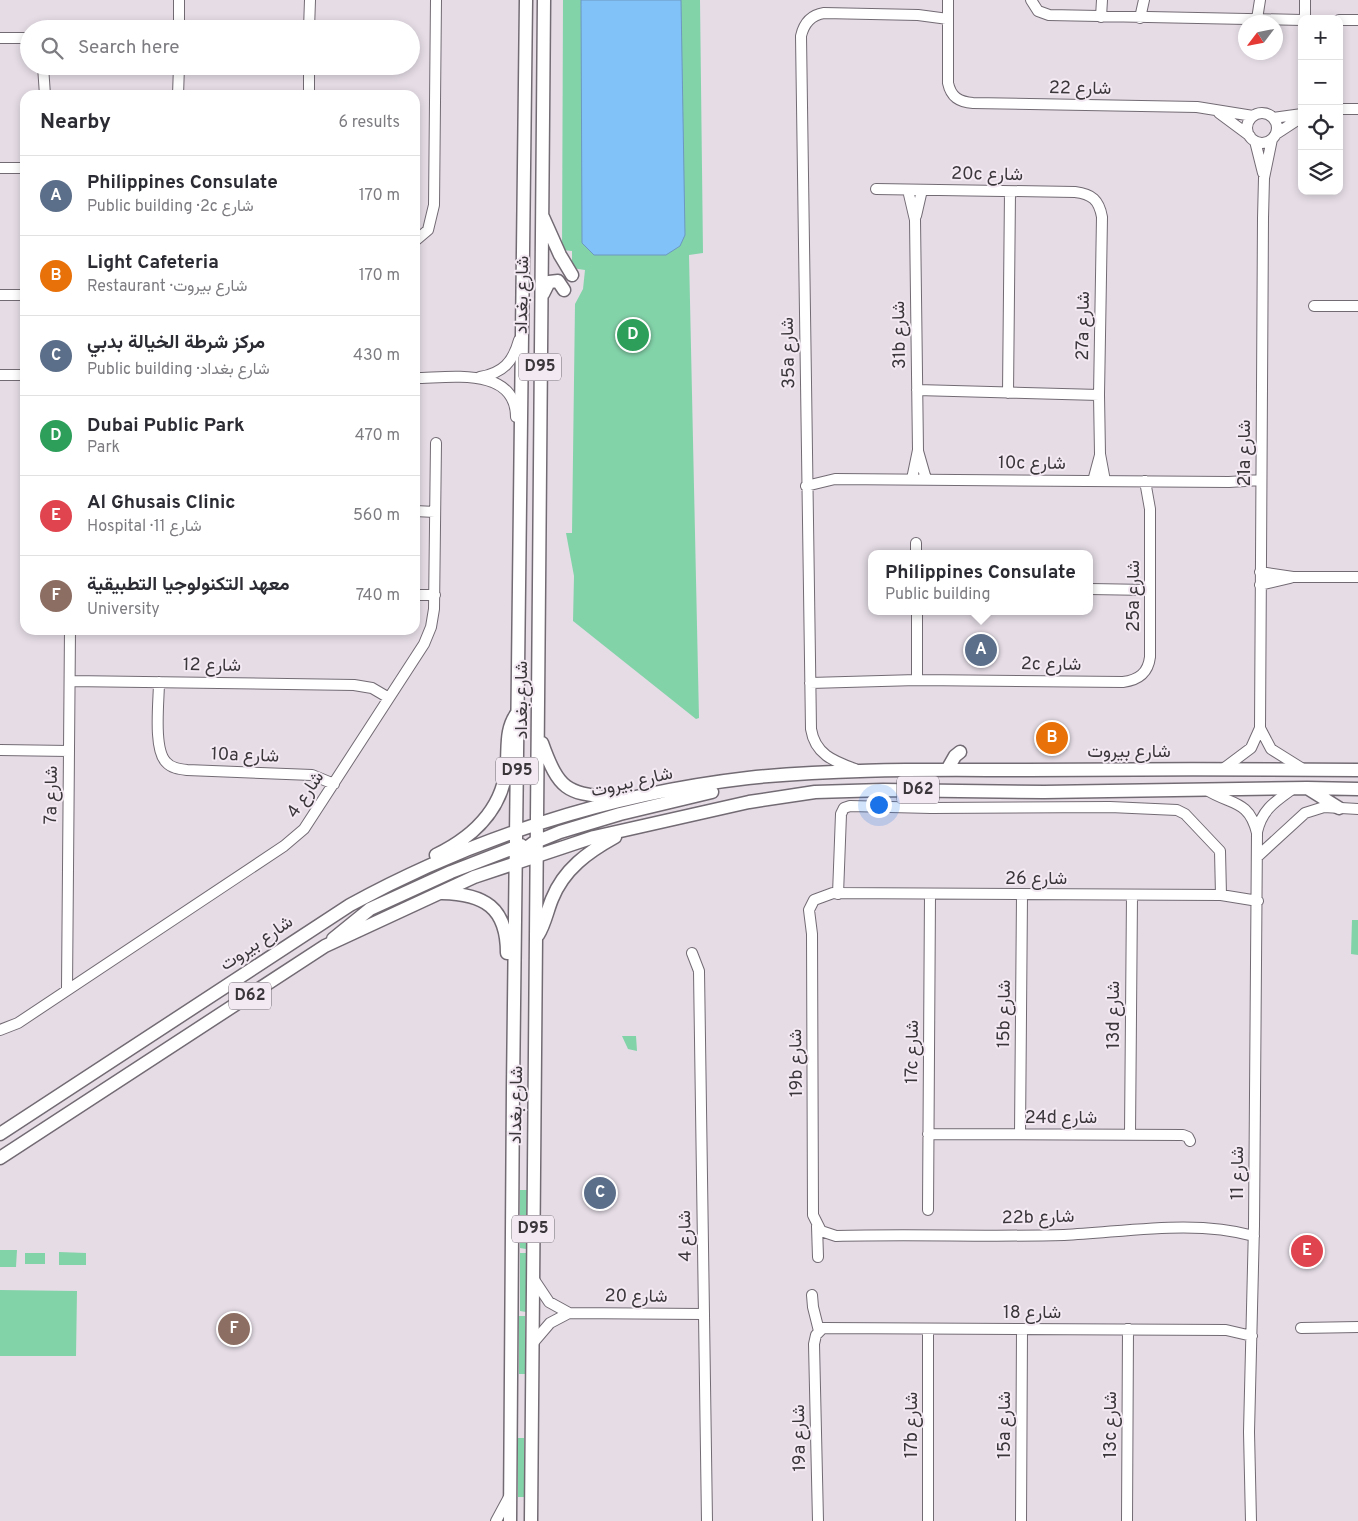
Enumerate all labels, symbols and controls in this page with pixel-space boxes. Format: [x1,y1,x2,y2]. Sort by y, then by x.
north arrow [1238,15,1283,60]
map controls [1298,15,1343,195]
button: + [1298,15,1343,60]
search box [20,20,420,75]
icon: search [38,34,66,62]
text: Search here [78,36,180,60]
button: − [1298,60,1343,105]
street label: شارع 22 [1049,77,1111,101]
button: locate [1298,105,1343,150]
text: Nearby [40,109,111,136]
text: 6 results [338,113,400,133]
button: layers [1298,150,1343,195]
street label: 20c شارع [951,163,1023,187]
text: Philippines Consulate [87,171,278,195]
text: A [50,186,62,206]
text: 170 m [359,186,400,206]
text: Public building · 2c شارع [87,197,254,217]
text: Light Cafeteria [87,251,219,275]
street label: شارع بغداد [511,256,535,334]
text: B [50,266,62,286]
text: 170 m [359,266,400,286]
text: Restaurant · شارع بيروت [87,277,247,297]
street label: 27a شارع [1072,291,1096,361]
street label: 31b شارع [888,301,912,369]
pin: D [617,316,649,354]
street label: 35a شارع [777,317,801,389]
text: مركز شرطة الخيالة بدبي [87,331,265,355]
text: C [51,346,61,366]
text: 430 m [353,346,400,366]
road number: D95 [519,354,561,381]
text: Public building · شارع بغداد [87,360,270,380]
text: Dubai Public Park [87,414,245,438]
street label: 21a شارع [1234,419,1257,487]
text: D [50,426,62,446]
text: 470 m [355,426,400,446]
text: Park [87,438,120,458]
street label: 10c شارع [998,452,1066,476]
text: Al Ghusais Clinic [87,491,236,515]
text: E [51,506,61,526]
text: 560 m [353,506,400,526]
text: Hospital · شارع 11 [87,517,202,537]
popup [868,550,1093,615]
street label: 25a شارع [1123,560,1146,632]
text: Philippines Consulate [885,561,1076,585]
text: معهد التكنولوجيا التطبيقية [87,573,290,597]
text: Public building [885,585,991,605]
text: F [51,586,61,606]
text: 740 m [356,586,400,606]
text: University [87,600,160,620]
pin: A [965,631,997,669]
street label: 2c شارع [1021,653,1081,677]
street label: شارع 12 [183,654,241,678]
street label: شارع بغداد [511,661,534,739]
pin: B [1036,719,1068,757]
street label: شارع بيروت [1087,741,1171,764]
street label: 10a شارع [211,743,279,769]
road number: D95 [496,758,538,784]
street label: شارع بيروت [589,762,675,804]
street label: 7a شارع [40,765,64,825]
street label: شارع 4 [282,767,330,823]
road number: D62 [897,776,939,804]
your location [866,792,892,818]
street label: شارع 26 [1005,868,1067,891]
street label: شارع بيروت [216,911,298,977]
street label: 15b شارع [993,980,1017,1048]
street label: 13d شارع [1103,981,1126,1049]
road number: D62 [229,982,271,1009]
street label: 17c شارع [901,1020,925,1084]
street label: 19b شارع [785,1029,809,1097]
street label: شارع بغداد [505,1066,529,1144]
street label: 24d شارع [1025,1107,1097,1130]
street label: شارع 11 [1227,1146,1250,1200]
pin: C [584,1174,616,1212]
street label: 22b شارع [1002,1206,1074,1230]
street label: شارع 4 [674,1210,698,1262]
road number: D95 [512,1216,554,1242]
pin: E [1291,1232,1323,1270]
street label: شارع 20 [604,1285,668,1309]
street label: شارع 18 [1003,1302,1061,1325]
pin: F [218,1310,250,1348]
street label: 15a شارع [994,1391,1017,1459]
street label: 13c شارع [1100,1391,1123,1459]
street label: 17b شارع [901,1392,924,1458]
street label: 19a شارع [788,1404,812,1472]

